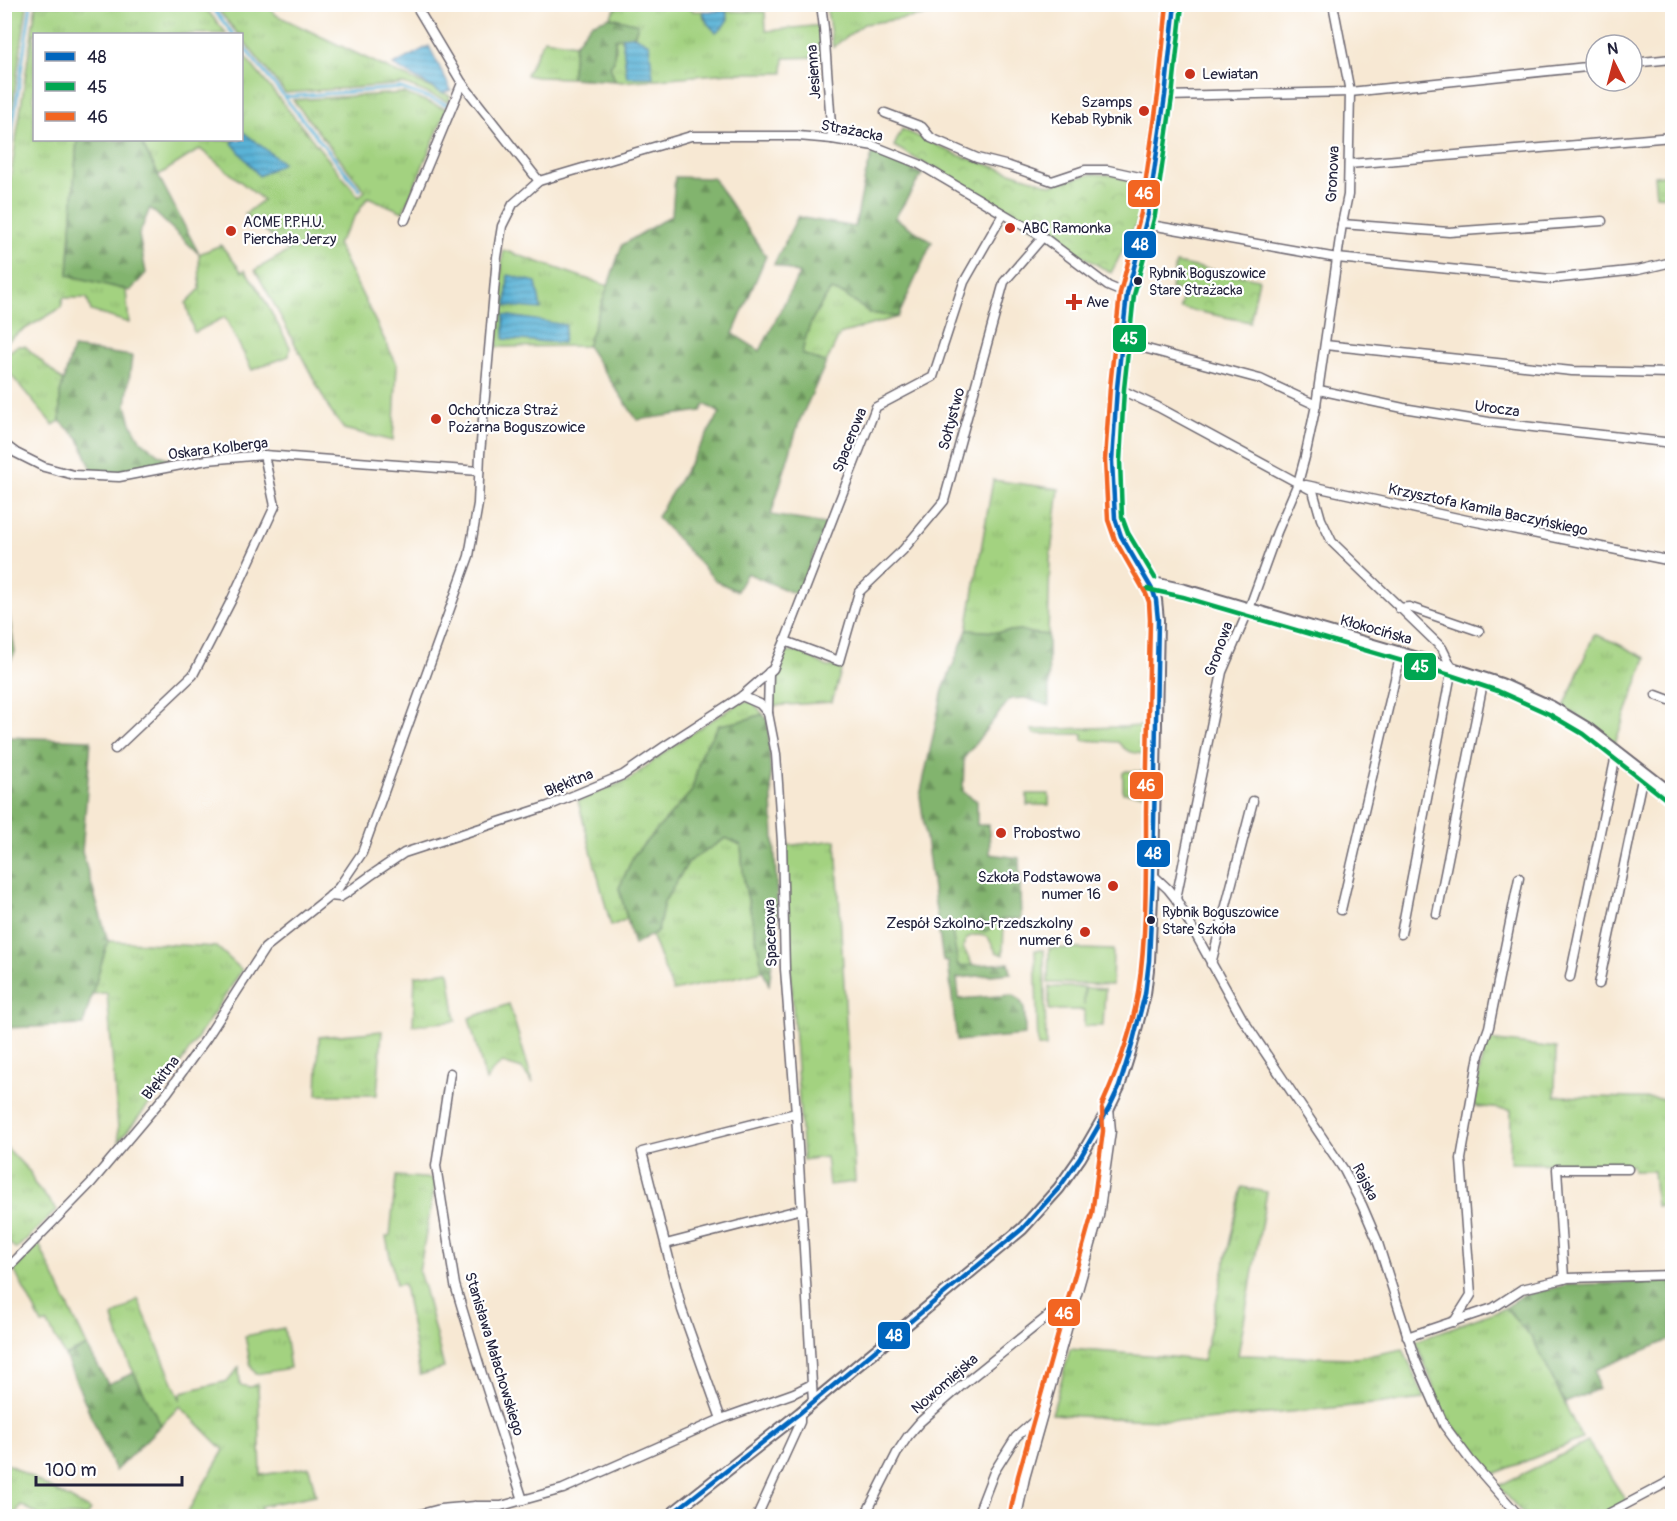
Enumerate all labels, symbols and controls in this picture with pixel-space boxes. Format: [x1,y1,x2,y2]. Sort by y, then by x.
legend [33,33,243,141]
north arrow [1584,33,1644,93]
text: N [1606,39,1619,60]
street label: Jesienna [803,44,825,100]
text: 48 [87,46,107,69]
place label: Lewiatan [1202,65,1258,84]
marker: Lewiatan [1183,67,1197,81]
text: 45 [87,76,107,99]
place label: Szamps Kebab Rybnik [1051,93,1133,129]
marker: Szamps Kebab Rybnik [1137,104,1151,118]
text: 46 [87,106,108,129]
street label: Strażacka [819,116,885,146]
street label: Gronowa [1322,145,1344,203]
line badge: 46 [1127,179,1161,208]
text: 46 [1135,184,1153,204]
place label: ACME P.P.H.U. Pierchała Jerzy [243,213,337,249]
place label: ABC Ramonka [1022,219,1111,238]
marker: ABC Ramonka [1003,221,1017,235]
marker: ACME P.P.H.U. Pierchała Jerzy [224,224,238,238]
line badge: 48 [1123,230,1157,259]
text: 48 [1131,235,1149,255]
place label: Rybnik Boguszowice Stare Strażacka [1149,265,1266,299]
marker: Rybnik Boguszowice Stare Strażacka [1132,275,1144,287]
place label: Ave [1086,293,1110,312]
marker: Ave [1067,295,1081,309]
line badge: 45 [1112,324,1147,353]
text: 45 [1120,329,1138,349]
street label: Sołtystwo [935,386,969,452]
street label: Urocza [1473,396,1521,422]
place label: Ochotnicza Straż Pożarna Boguszowice [448,401,586,437]
street label: Spacerowa [828,405,872,475]
marker: Ochotnicza Straż Pożarna Boguszowice [429,412,443,426]
street label: Oskara Kolberga [167,433,269,465]
street label: Krzysztofa Kamila Baczyńskiego [1387,480,1589,540]
street label: Kłokocińska [1338,611,1414,649]
street label: Gronowa [1200,619,1238,679]
line badge: 45 [1403,652,1437,681]
text: 45 [1411,657,1429,677]
street label: Błękitna [542,765,596,801]
line badge: 46 [1129,771,1164,800]
text: 46 [1137,776,1155,796]
place label: Probostwo [1013,824,1080,843]
marker: Probostwo [994,826,1008,840]
line badge: 48 [1136,839,1171,868]
text: 48 [1144,844,1162,864]
place label: Szkoła Podstawowa numer 16 [978,868,1101,904]
marker: Szkoła Podstawowa numer 16 [1106,879,1120,893]
street label: Spacerowa [760,899,782,967]
place label: Rybnik Boguszowice Stare Szkoła [1162,904,1279,938]
place label: Zespół Szkolno-Przedszkolny numer 6 [886,914,1074,950]
marker: Rybnik Boguszowice Stare Szkoła [1145,914,1157,926]
marker: Zespół Szkolno-Przedszkolny numer 6 [1078,925,1092,939]
street label: Błękitna [138,1052,184,1104]
street label: Rajska [1348,1160,1382,1204]
street label: Stanisława Małachowskiego [460,1270,528,1438]
line badge: 46 [1047,1298,1081,1327]
text: 46 [1055,1304,1073,1324]
line badge: 48 [877,1321,911,1350]
text: 48 [885,1326,903,1346]
street label: Nowomiejska [908,1350,982,1418]
scale bar [36,1449,182,1487]
text: 100 m [45,1459,97,1482]

